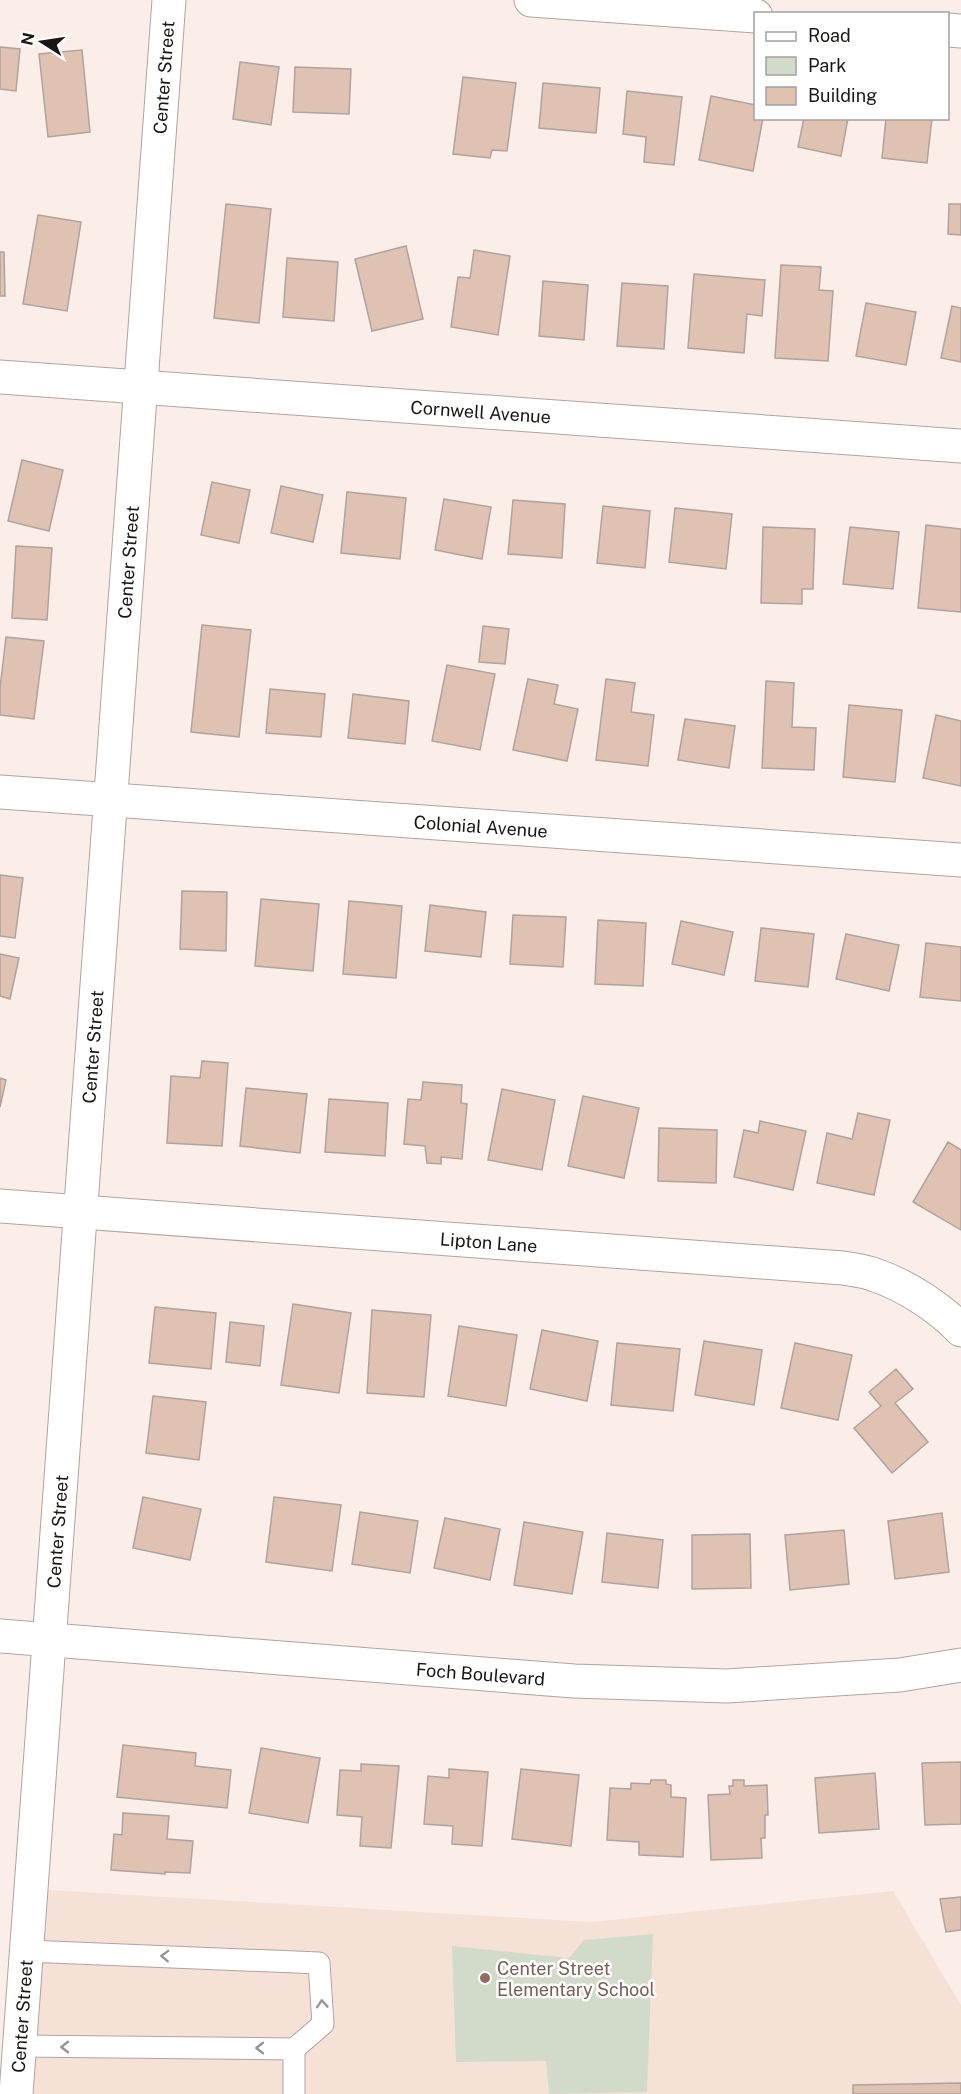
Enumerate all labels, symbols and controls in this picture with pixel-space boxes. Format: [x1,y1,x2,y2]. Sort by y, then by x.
north arrow [12,12,72,72]
legend [754,12,949,120]
street label: Center Street [149,20,178,135]
text: Road [808,25,851,46]
text: N [17,31,38,47]
text: Park [808,55,846,76]
text: Building [808,85,877,106]
street label: Cornwell Avenue [410,396,552,427]
street label: Center Street [113,505,143,619]
street label: Colonial Avenue [413,811,549,841]
street label: Center Street [78,989,107,1104]
street label: Lipton Lane [439,1228,538,1256]
street label: Center Street [42,1474,72,1589]
street label: Foch Boulevard [415,1658,546,1689]
one-way arrow [160,1950,169,1963]
place label: Center Street Elementary School [497,1958,655,2000]
street label: Center Street [7,1959,36,2074]
marker: Center Street Elementary School [478,1971,492,1985]
one-way arrow [315,1999,328,2008]
one-way arrow [60,2041,69,2053]
one-way arrow [255,2042,264,2054]

